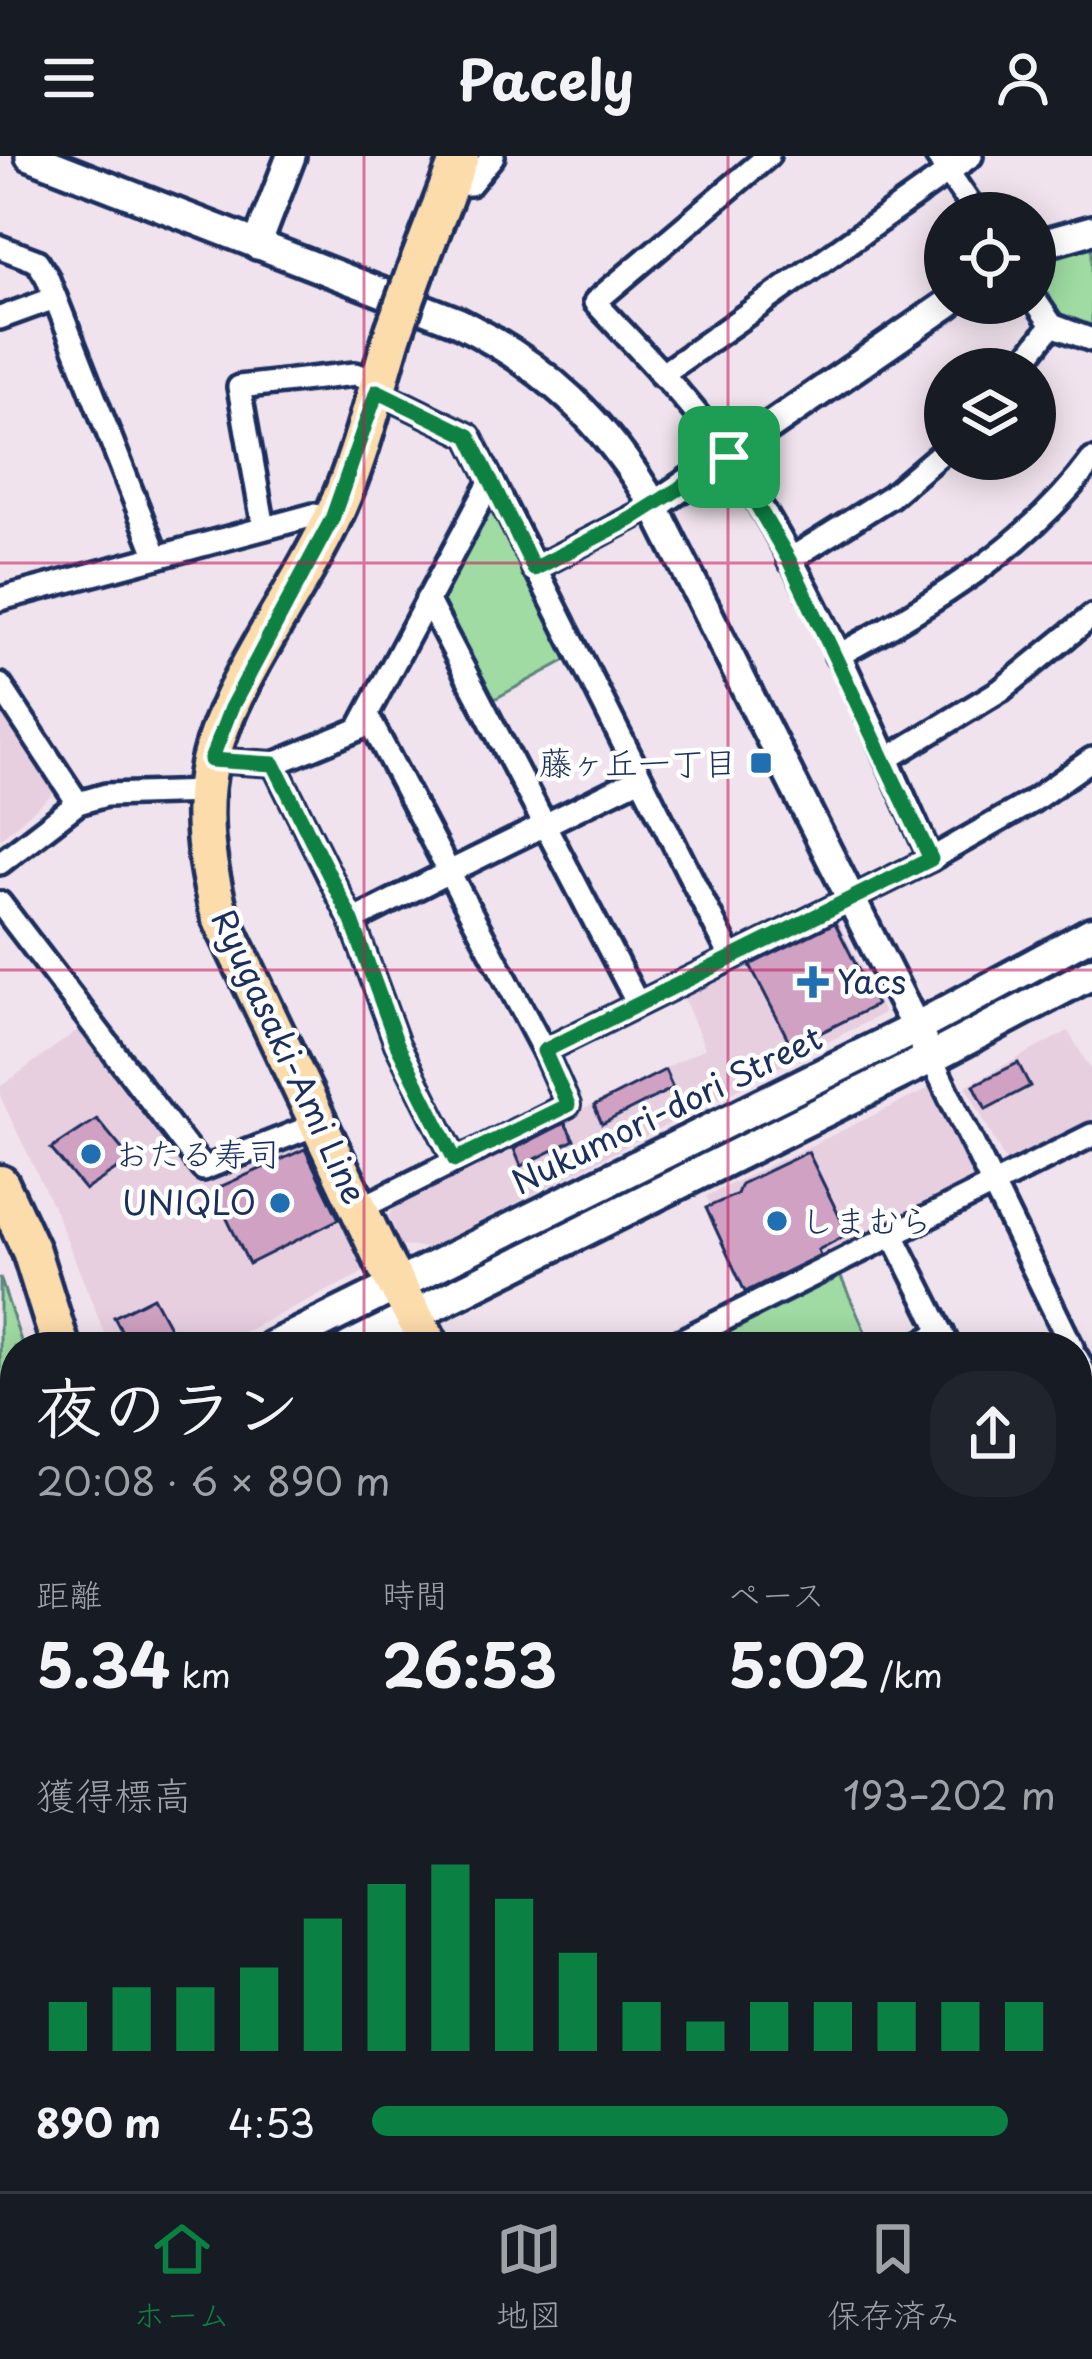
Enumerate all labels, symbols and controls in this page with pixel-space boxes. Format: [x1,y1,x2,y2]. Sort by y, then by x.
text: Pacely [458,38,634,119]
icon: menu [36,45,102,111]
icon: person [990,45,1056,111]
map controls [924,192,1056,480]
button: locate [924,192,1056,324]
button: layers [924,348,1056,480]
pin [678,406,780,508]
icon: arrive [696,424,762,490]
place label: 藤ヶ丘一丁目 [539,736,737,786]
marker: 藤ヶ丘一丁目 [748,750,774,776]
street label: Ryugasaki-Ami Line [200,900,381,1212]
place label: Yacs [837,955,906,1005]
marker: Yacs [800,969,826,995]
street label: Nukumori-dori Street [502,1011,830,1205]
place label: おたる寿司 [115,1127,280,1177]
marker: おたる寿司 [78,1141,104,1167]
place label: UNIQLO [122,1176,256,1226]
marker: UNIQLO [267,1190,293,1216]
place label: しまむら [801,1194,933,1244]
marker: しまむら [764,1208,790,1234]
text: 夜のラン [36,1355,300,1454]
button: share [930,1371,1056,1497]
text: 20:08 · 6 × 890 m [36,1450,391,1509]
text: 距離 [36,1568,102,1618]
text: 時間 [382,1568,448,1618]
text: ペース [728,1568,825,1618]
text: 5.34 [36,1618,170,1708]
text: 26:53 [382,1618,557,1708]
text: 5:02 [728,1618,869,1708]
text: km [170,1649,231,1699]
text: /km [869,1649,943,1699]
text: 獲得標高 [36,1764,192,1823]
text: 193–202 m [843,1764,1056,1823]
text: 890 m [36,2092,161,2151]
text: 4:53 [228,2092,315,2151]
tab: ホーム [133,2216,230,2338]
tab: 地図 [496,2216,562,2338]
tab: 保存済み [827,2216,959,2338]

